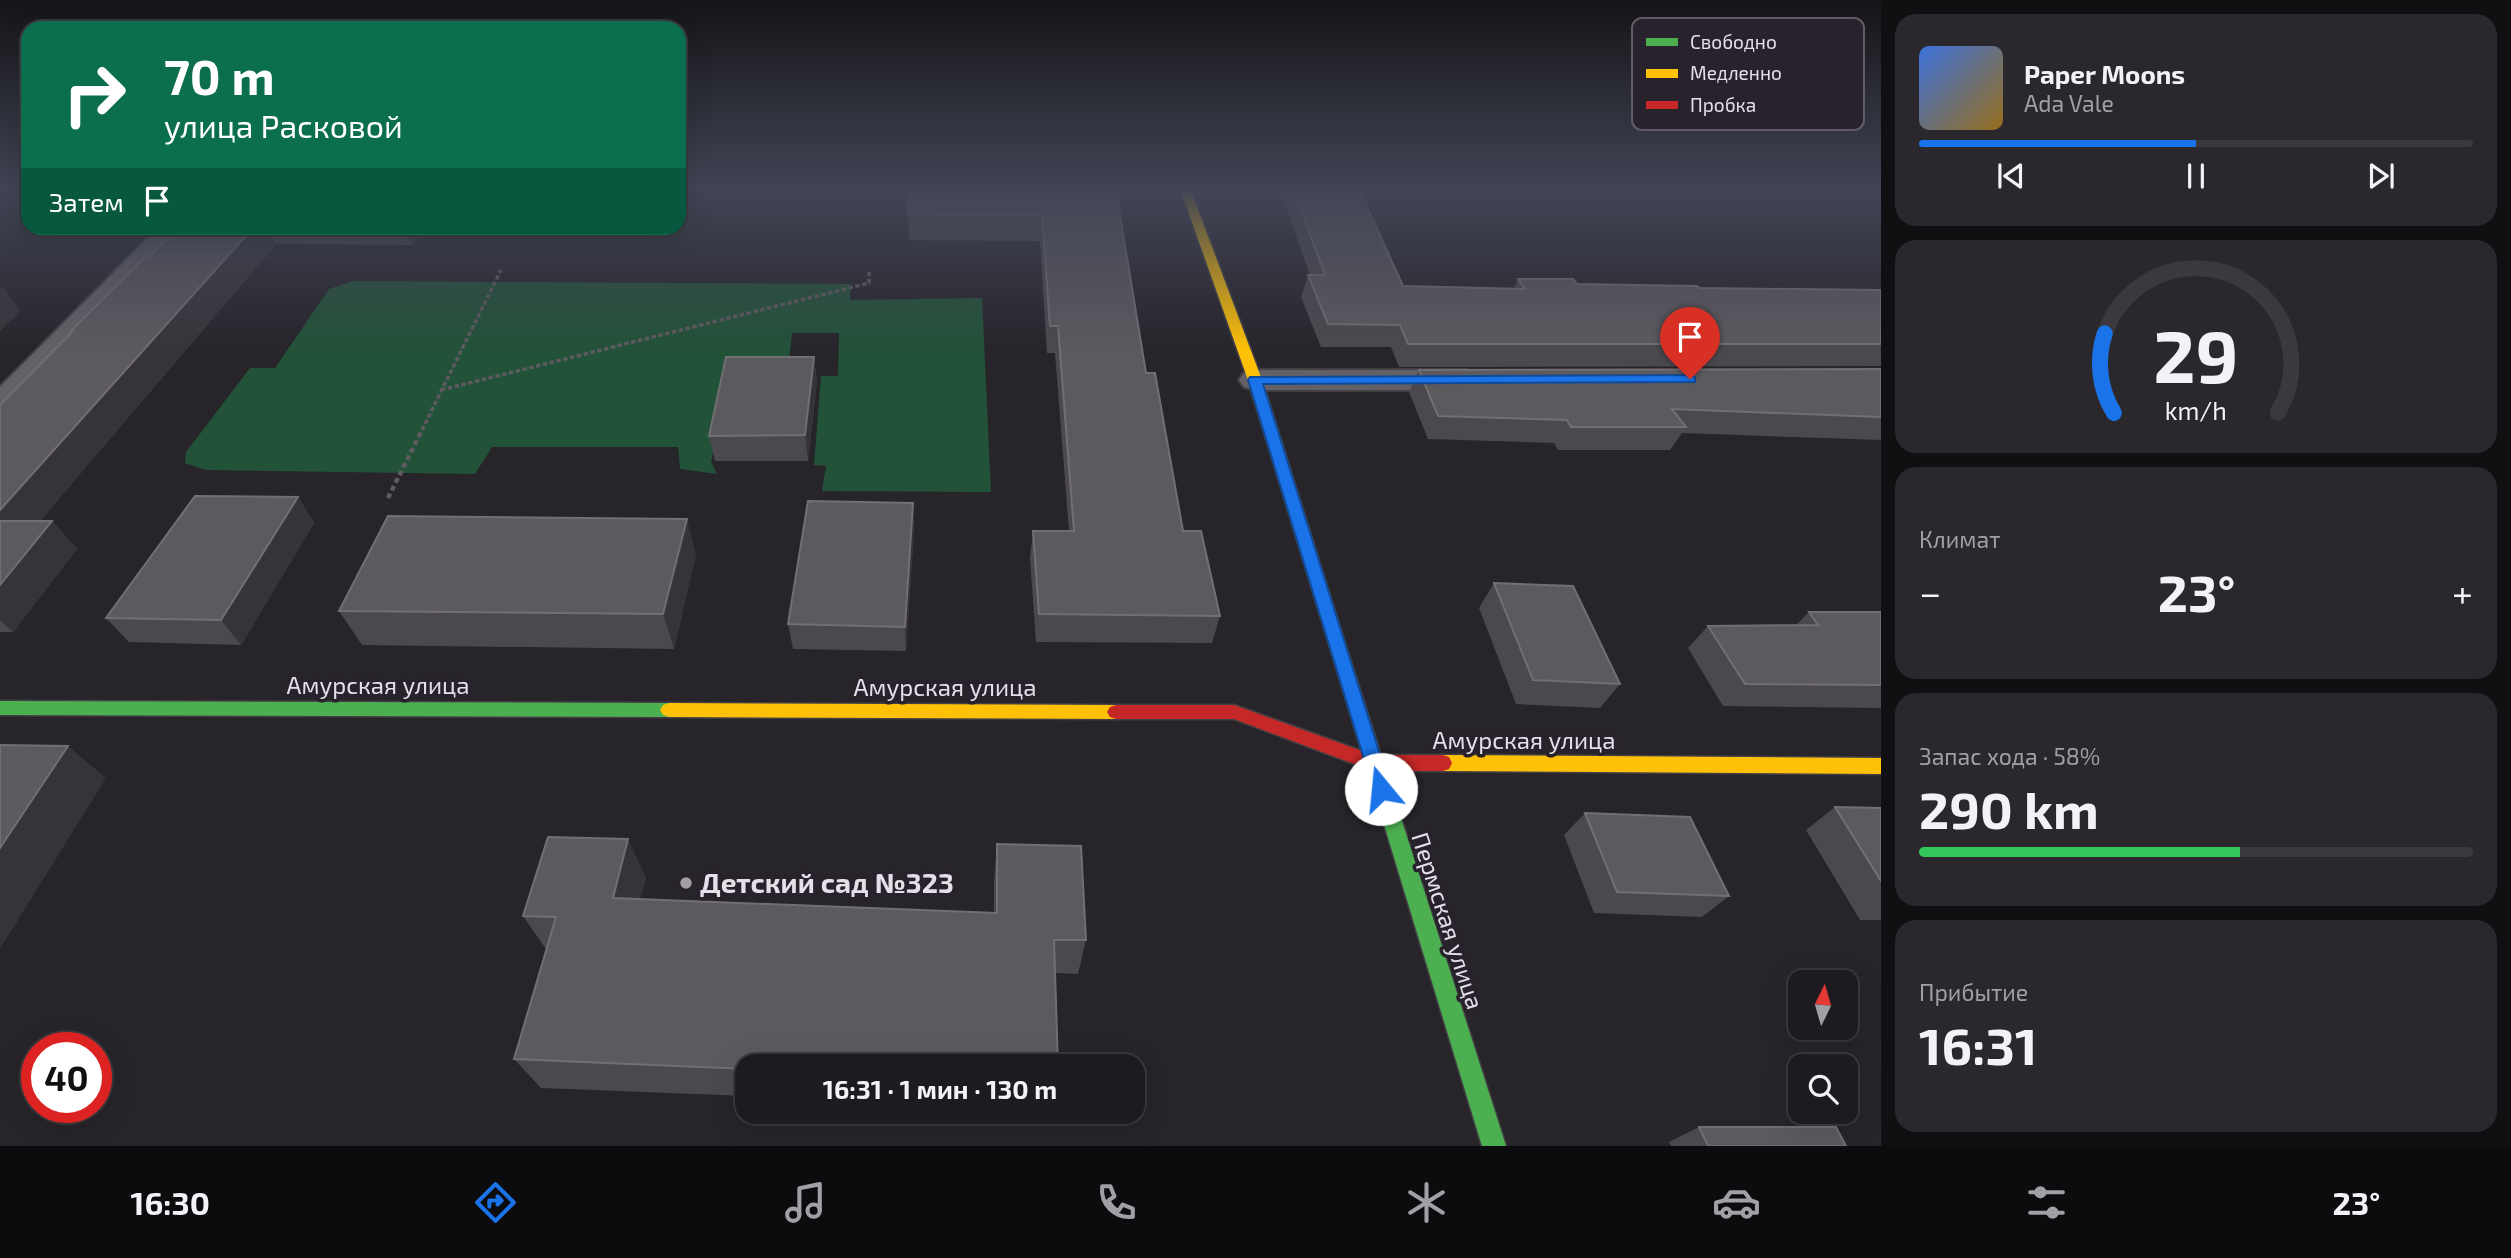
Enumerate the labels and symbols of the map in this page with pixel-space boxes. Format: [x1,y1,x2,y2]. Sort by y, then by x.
legend [1632,18,1864,130]
text: Свободно [1690,30,1777,53]
text: Медленно [1690,61,1782,84]
text: Пробка [1690,93,1756,116]
pin [1660,307,1720,379]
street label: Амурская улица [287,670,469,700]
street label: Амурская улица [854,672,1036,702]
street label: Амурская улица [1433,725,1615,755]
position arrow [1344,752,1418,826]
street label: Пермская улица [1405,828,1491,1013]
place label: Детский сад №323 [700,865,954,899]
marker: Детский сад №323 [678,875,694,891]
north arrow [1788,970,1858,1040]
speed limit sign: 40 [21,1032,112,1123]

